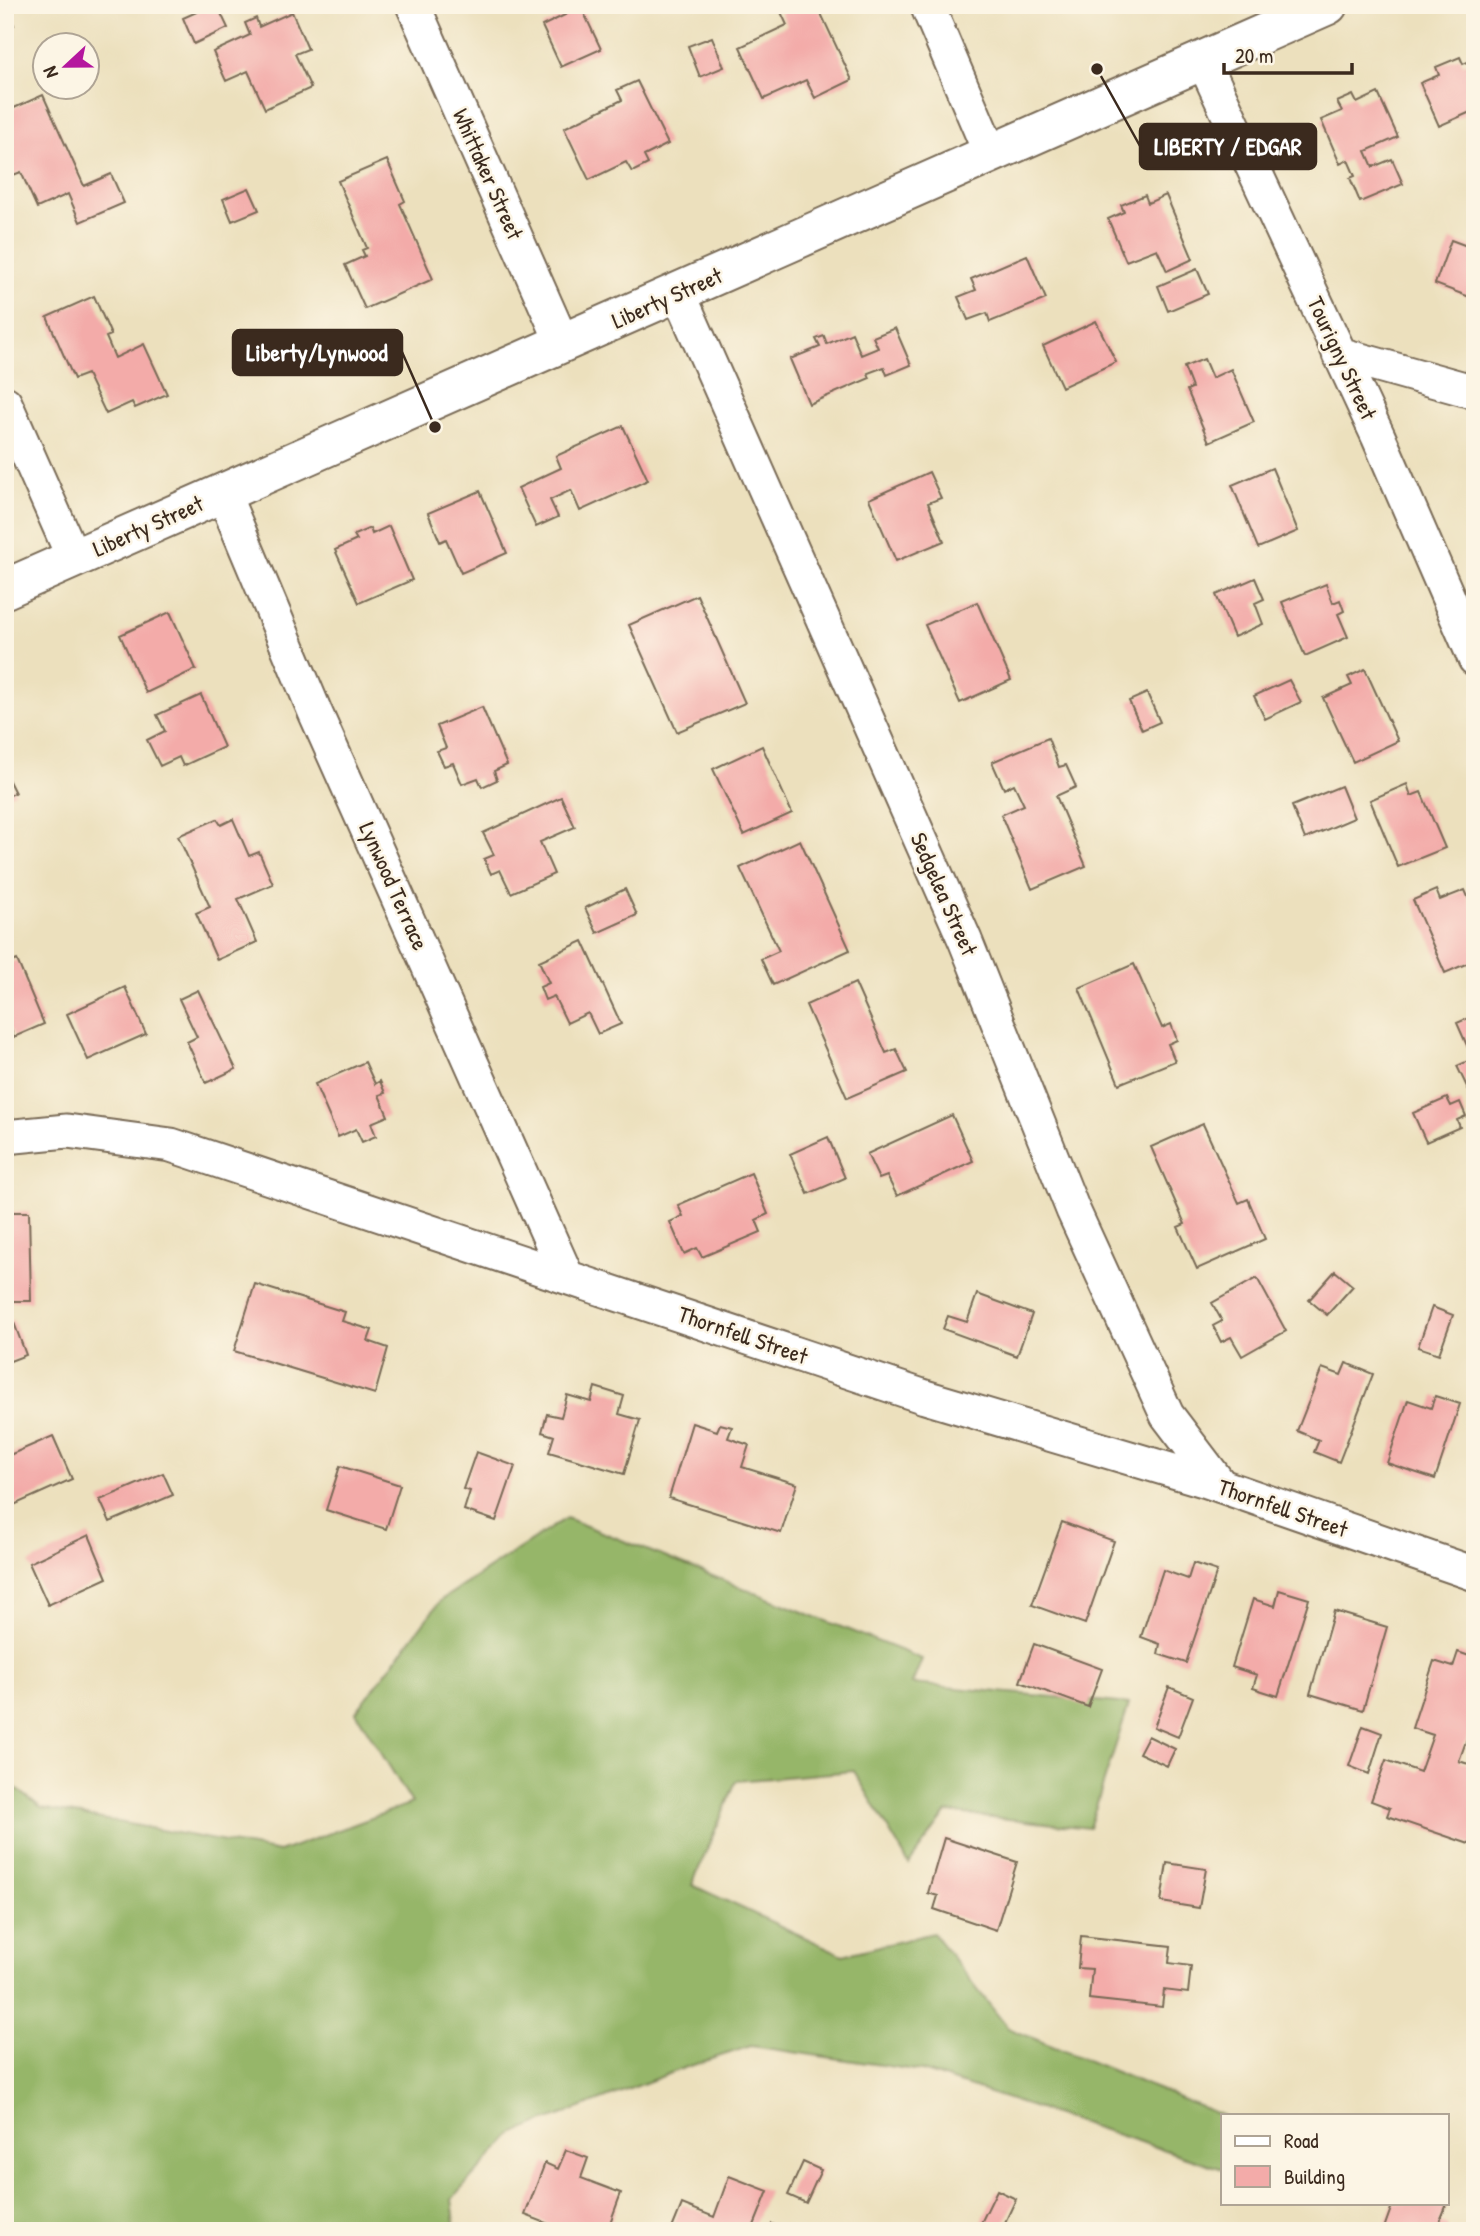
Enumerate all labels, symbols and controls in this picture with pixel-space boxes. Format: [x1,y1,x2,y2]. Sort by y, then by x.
north arrow [32,32,102,102]
scale bar [1224,32,1352,76]
text: 20 m [1235,41,1273,70]
text: N [36,63,64,82]
street label: Whittaker Street [446,103,532,245]
callout: LIBERTY / EDGAR [1140,124,1316,169]
text: LIBERTY / EDGAR [1154,130,1302,162]
street label: Liberty Street [607,259,728,336]
street label: Tourigny Street [1300,291,1385,425]
callout: Liberty/Lynwood [233,330,402,375]
text: Liberty/Lynwood [246,336,388,369]
street label: Liberty Street [88,487,209,564]
street label: Lynwood Terrace [352,817,436,955]
street label: Sedgelea Street [904,828,986,961]
street label: Thornfell Street [674,1298,813,1372]
street label: Thornfell Street [1214,1471,1353,1545]
legend [1221,2114,1448,2204]
text: Road [1284,2126,1318,2155]
text: Building [1284,2162,1345,2191]

